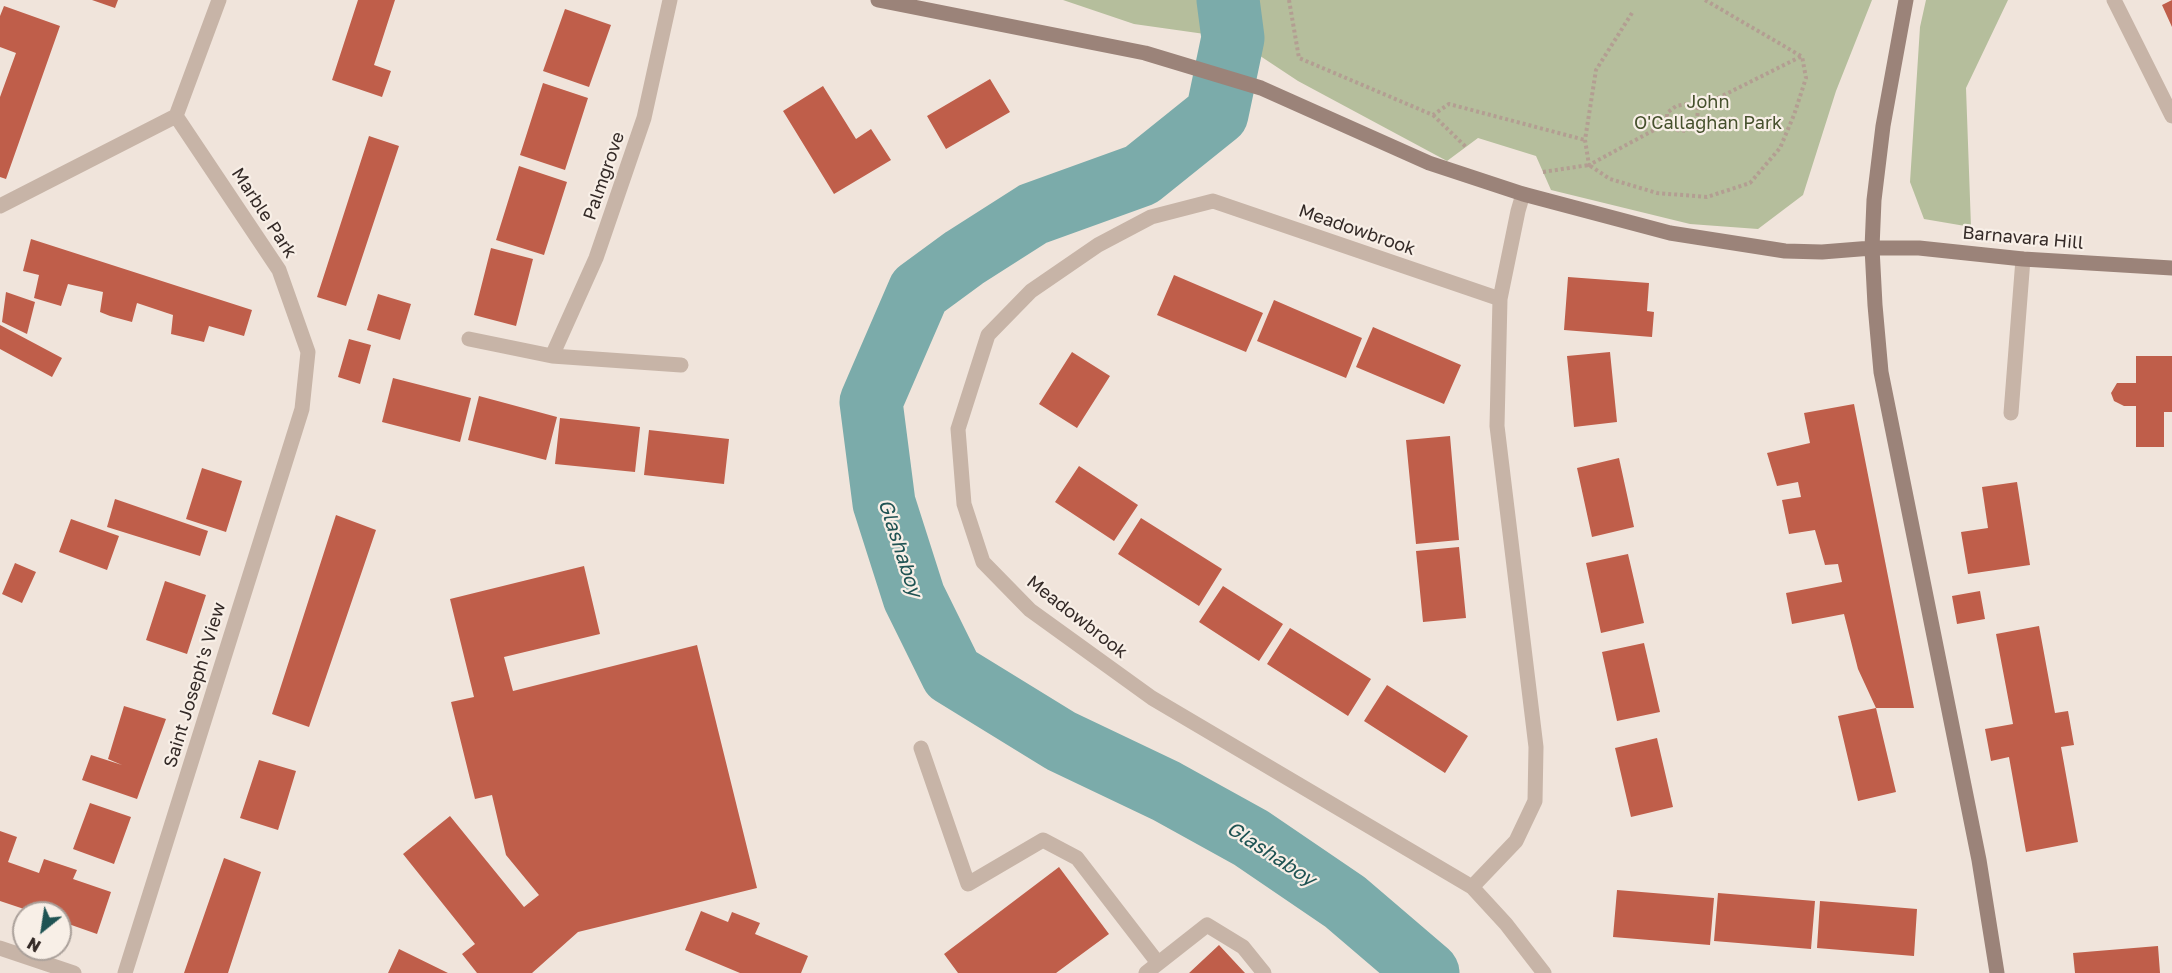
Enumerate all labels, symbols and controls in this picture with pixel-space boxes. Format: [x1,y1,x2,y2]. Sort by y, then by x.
park label: John O'Callaghan Park [1634,91,1782,134]
street label: Palmgrove [579,129,629,223]
street label: Marble Park [227,164,301,262]
street label: Meadowbrook [1296,200,1418,260]
street label: Barnavara Hill [1962,222,2084,254]
water label: Glashaboy [873,496,927,600]
street label: Meadowbrook [1022,571,1132,663]
street label: Saint Joseph's View [160,600,230,770]
water label: Glashaboy [1222,816,1320,892]
north arrow [12,901,72,961]
text: N [24,933,44,957]

